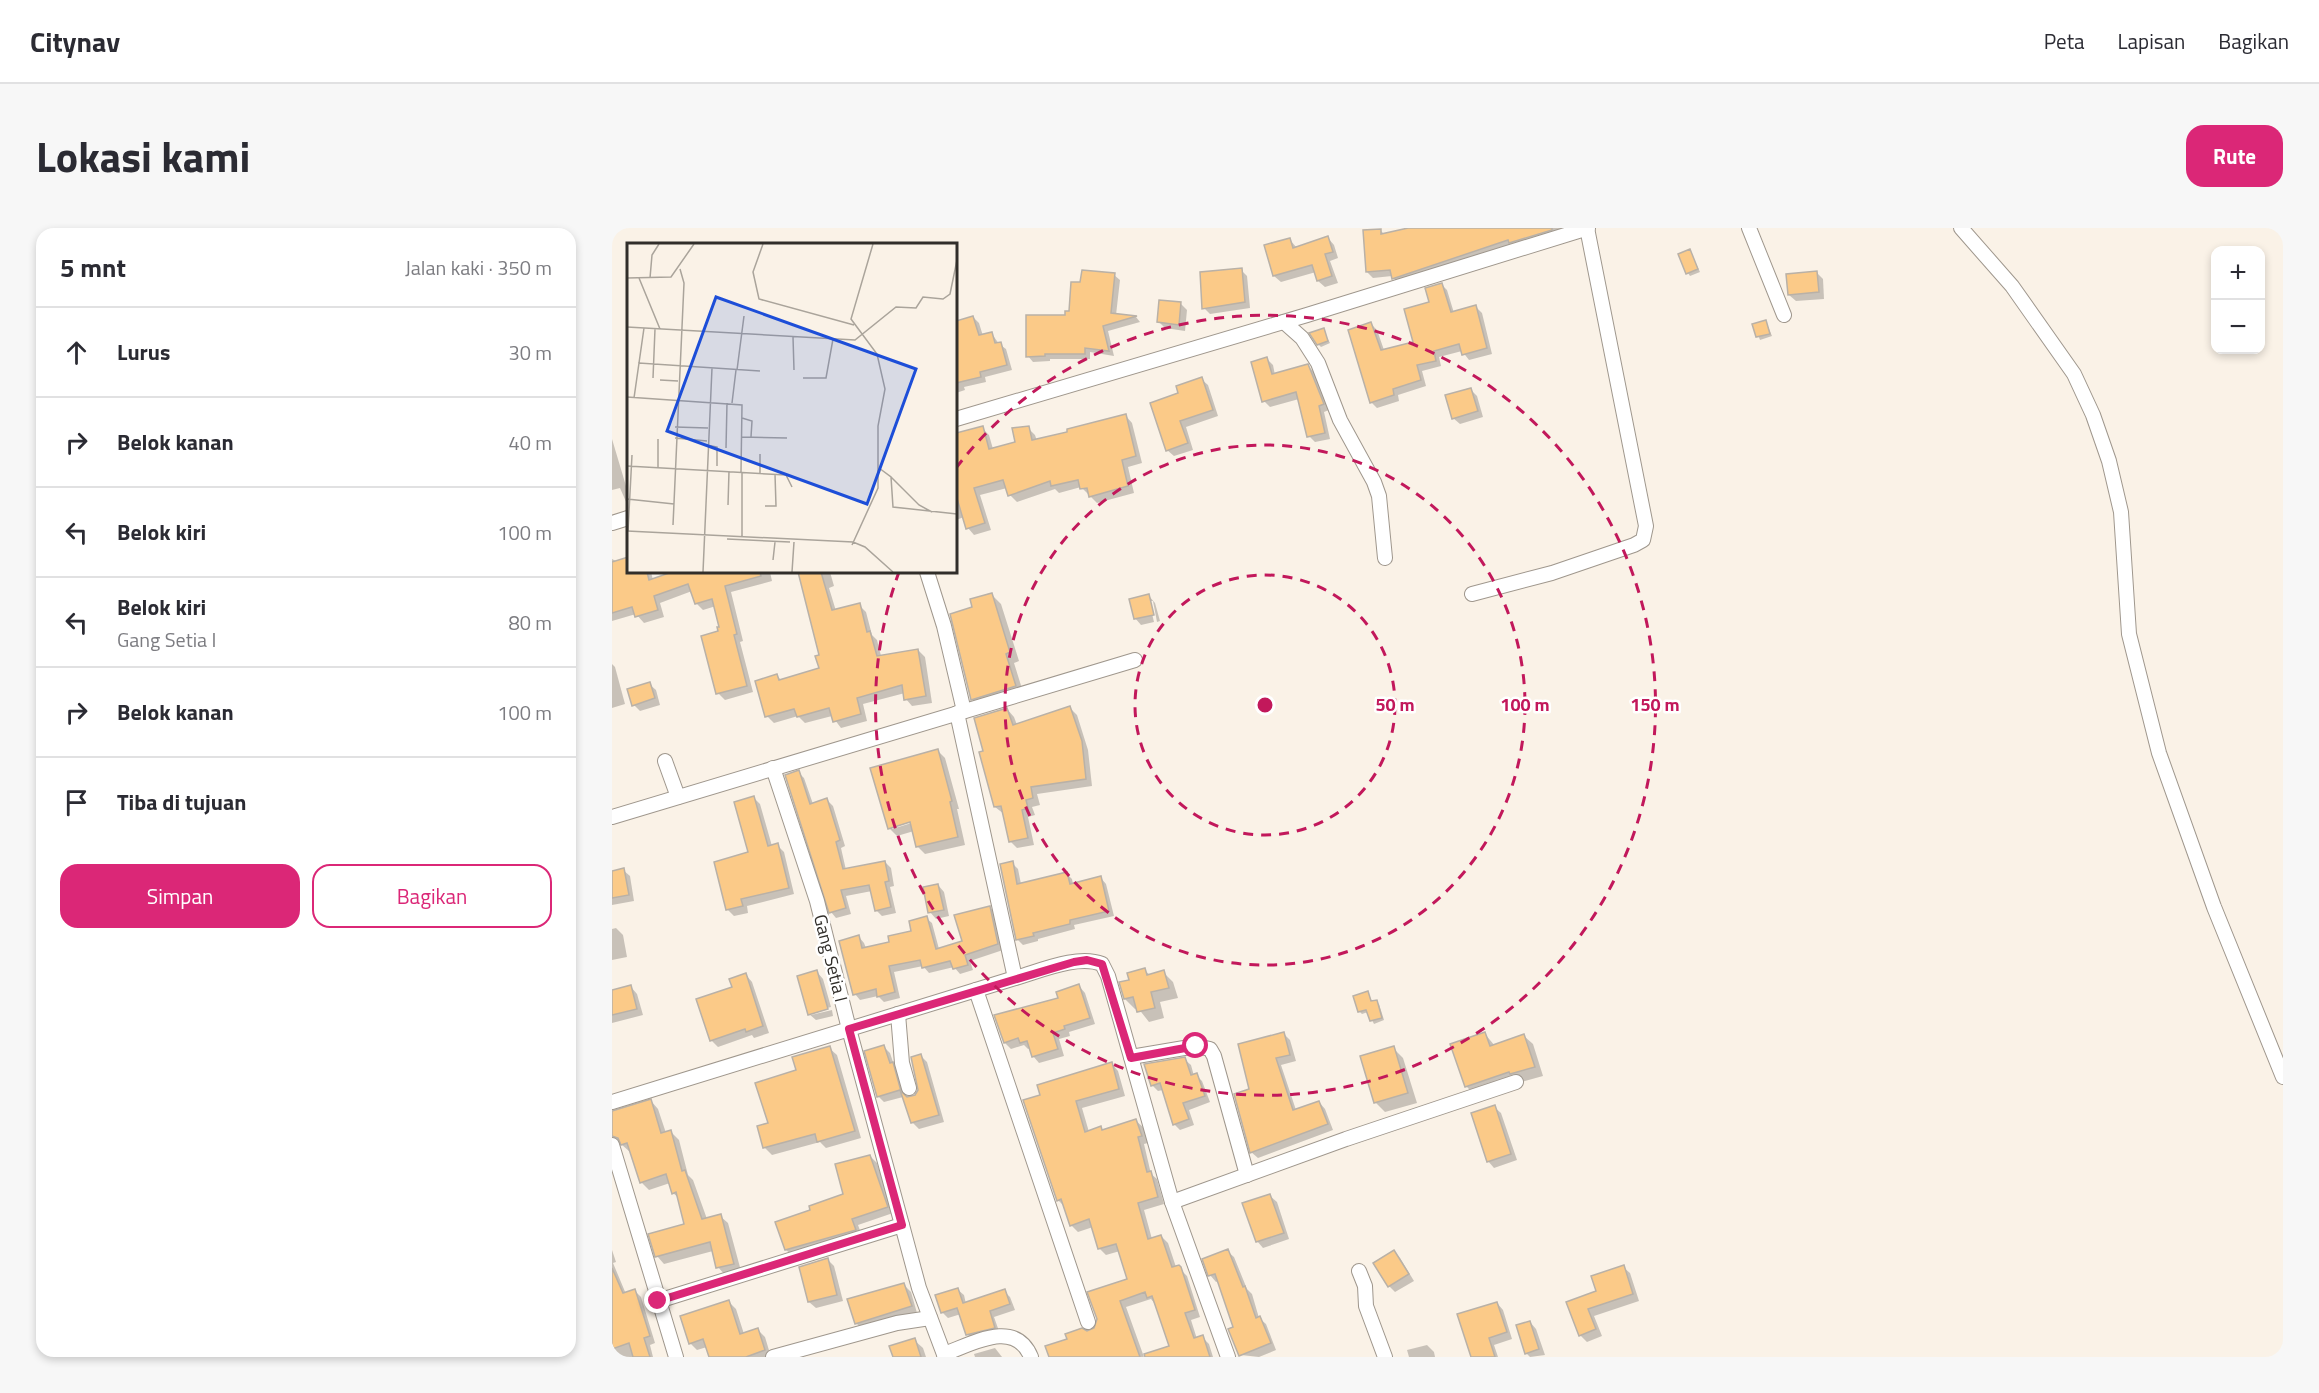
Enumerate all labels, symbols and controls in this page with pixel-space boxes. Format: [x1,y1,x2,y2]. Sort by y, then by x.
text: Citynav [30,20,120,63]
text: Peta [2044,25,2085,57]
text: Lapisan [2118,25,2185,57]
text: Bagikan [2218,25,2289,57]
text: Lokasi kami [36,124,250,188]
button: Rute [2186,125,2283,187]
inset map [627,243,957,573]
map controls [2211,246,2265,354]
button: + [2211,246,2265,300]
text: 5 mnt [60,248,126,287]
text: Jalan kaki · 350 m [405,252,552,283]
button: − [2211,300,2265,354]
text: Lurus [117,335,170,369]
icon: ahead [60,336,93,369]
text: 30 m [508,337,552,368]
text: Belok kanan [117,425,234,459]
icon: right [60,426,93,459]
text: 40 m [508,427,552,458]
text: Belok kiri [117,515,206,549]
icon: left [60,516,93,549]
text: 100 m [497,517,552,548]
text: Belok kiri [117,590,206,624]
icon: left [60,606,93,639]
text: 80 m [508,607,552,638]
text: Gang Setia I [117,624,216,655]
text: 50 m [1375,691,1415,718]
text: 100 m [1500,691,1550,718]
text: 150 m [1630,691,1680,718]
text: Belok kanan [117,695,234,729]
centre of rings [1255,695,1275,715]
icon: right [60,696,93,729]
text: 100 m [497,697,552,728]
text: Tiba di tujuan [117,785,246,819]
icon: arrive [60,786,93,819]
button: Simpan [60,864,300,928]
button: Bagikan [312,864,552,928]
street label: Gang Setia I [807,911,855,1005]
route start [1182,1032,1208,1058]
route end [644,1287,670,1313]

